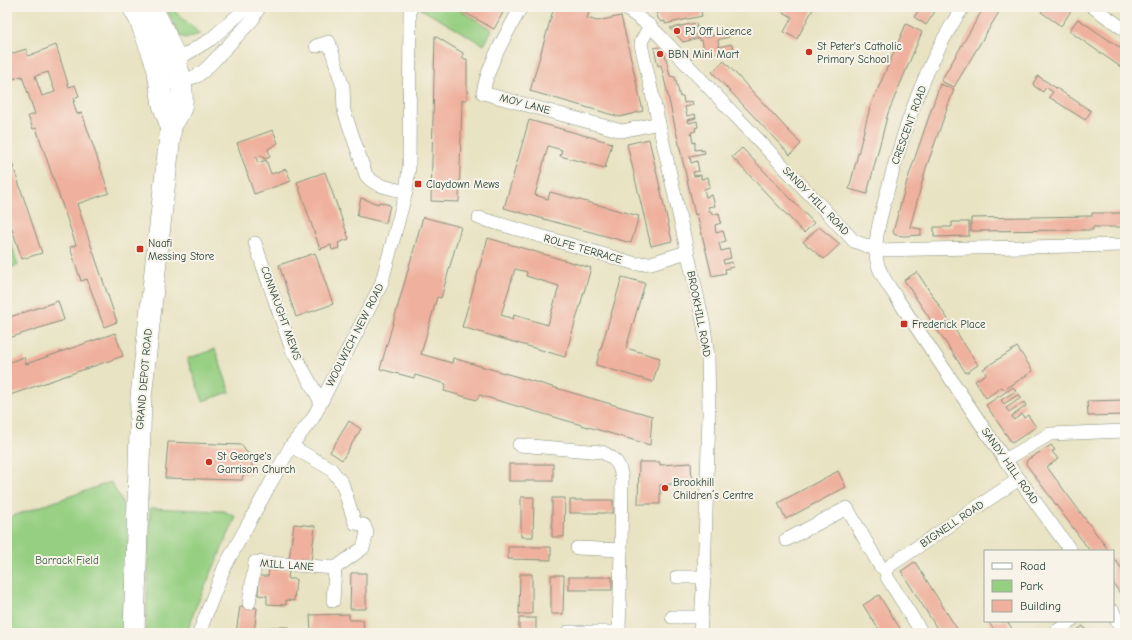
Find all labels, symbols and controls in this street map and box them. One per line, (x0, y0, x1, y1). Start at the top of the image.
place label: PJ Off Licence (685, 25, 752, 38)
marker: PJ Off Licence (672, 26, 682, 36)
place label: St Peter's Catholic Primary School (817, 40, 902, 66)
marker: St Peter's Catholic Primary School (804, 47, 814, 57)
place label: BBN Mini Mart (668, 48, 740, 61)
marker: BBN Mini Mart (655, 49, 665, 59)
street label: CRESCENT ROAD (889, 84, 929, 166)
street label: MOY LANE (498, 91, 552, 117)
street label: SANDY HILL ROAD (780, 164, 852, 238)
place label: Claydown Mews (426, 178, 500, 191)
marker: Claydown Mews (413, 179, 423, 189)
street label: ROLFE TERRACE (542, 232, 624, 267)
place label: Naafi Messing Store (148, 237, 215, 263)
marker: Naafi Messing Store (135, 244, 145, 254)
street label: CONNAUGHT MEWS (258, 264, 304, 362)
street label: BROOKHILL ROAD (684, 270, 714, 358)
street label: WOOLWICH NEW ROAD (323, 281, 387, 389)
place label: Frederick Place (912, 318, 986, 331)
marker: Frederick Place (899, 319, 909, 329)
street label: GRAND DEPOT ROAD (133, 328, 155, 430)
street label: SANDY HILL ROAD (979, 425, 1041, 507)
place label: St George's Garrison Church (217, 450, 296, 476)
marker: St George's Garrison Church (204, 457, 214, 467)
place label: Brookhill Children’s Centre (673, 476, 754, 502)
marker: Brookhill Children’s Centre (660, 483, 670, 493)
street label: BIGNELL ROAD (918, 498, 986, 550)
legend (984, 550, 1114, 622)
park label: Barrack Field (35, 554, 99, 567)
street label: MILL LANE (260, 557, 315, 573)
text: Road (1020, 559, 1046, 573)
text: Park (1020, 579, 1043, 593)
text: Building (1020, 599, 1061, 613)

